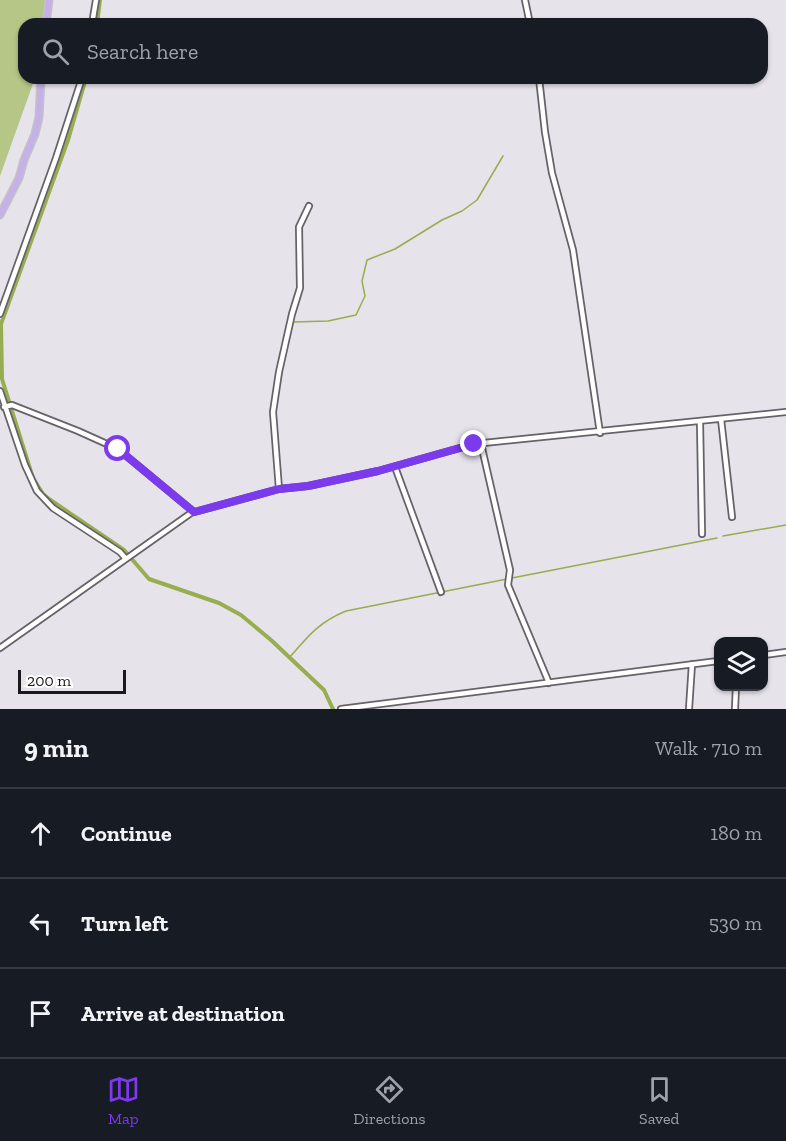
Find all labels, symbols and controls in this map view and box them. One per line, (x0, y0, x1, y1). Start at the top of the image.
search box (18, 18, 768, 84)
icon: search (39, 35, 72, 68)
text: Search here (87, 38, 198, 65)
route end (460, 430, 486, 456)
route start (104, 435, 130, 461)
map controls (714, 637, 768, 691)
button: layers (714, 637, 768, 691)
scale bar (18, 667, 126, 694)
text: 200 m (27, 671, 71, 690)
text: 9 min (24, 732, 89, 764)
text: Walk · 710 m (655, 736, 762, 760)
icon: ahead (24, 817, 57, 850)
text: Continue (81, 820, 172, 847)
text: 180 m (710, 821, 762, 845)
icon: left (24, 907, 57, 940)
text: Turn left (81, 910, 168, 937)
text: 530 m (709, 911, 762, 935)
icon: arrive (24, 997, 57, 1030)
text: Arrive at destination (81, 1000, 284, 1027)
tab: Map (107, 1073, 140, 1128)
tab: Directions (353, 1073, 426, 1128)
tab: Saved (639, 1073, 679, 1128)

